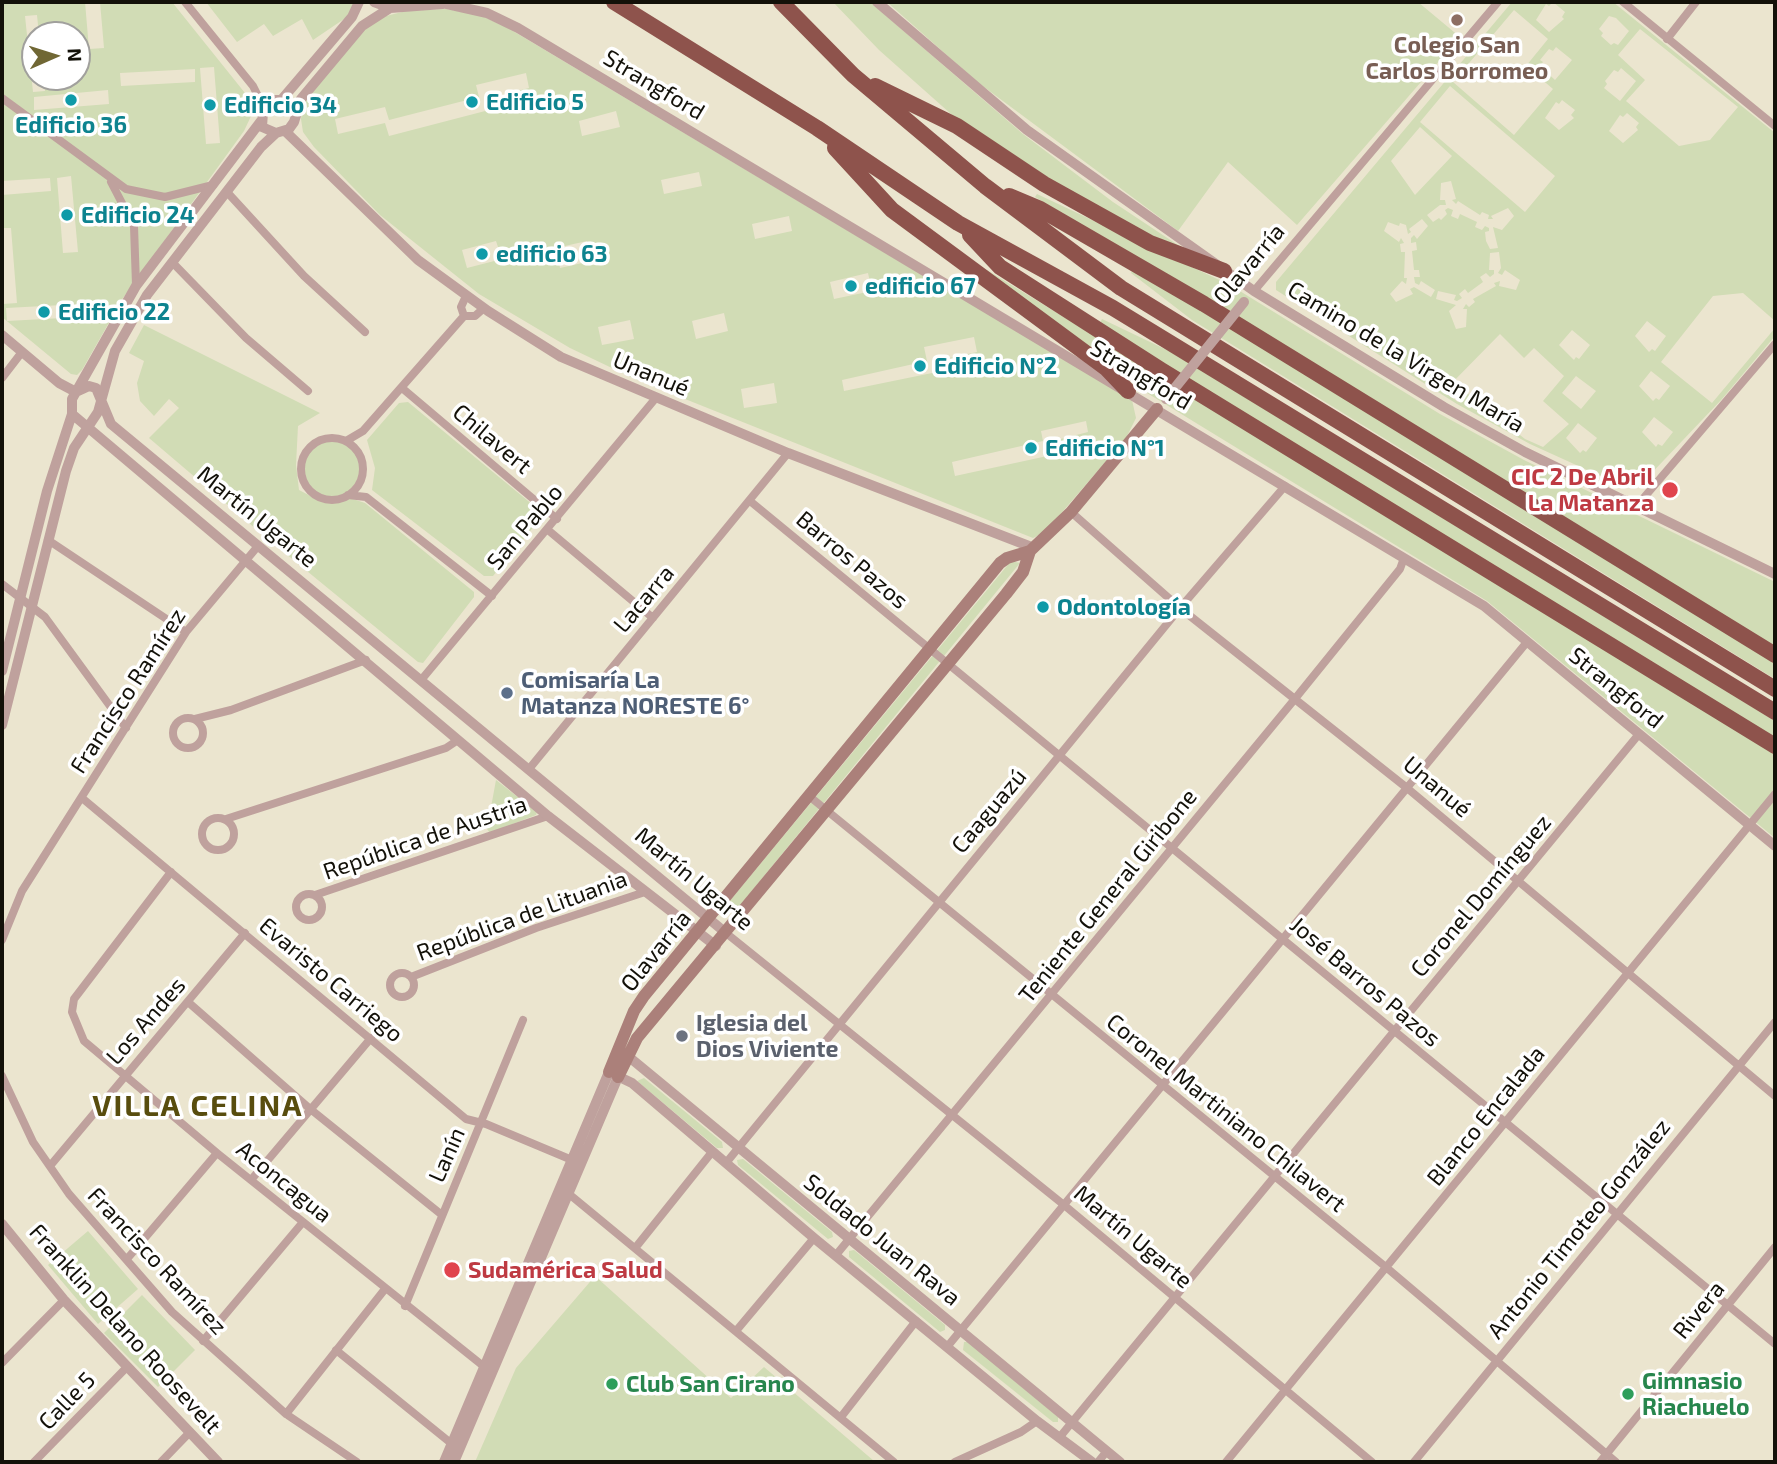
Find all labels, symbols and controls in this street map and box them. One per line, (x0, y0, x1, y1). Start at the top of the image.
marker: Colegio San Carlos Borromeo (1449, 12, 1465, 28)
north arrow (21, 21, 91, 91)
place label: Colegio San Carlos Borromeo (1366, 31, 1548, 85)
street label: Strangford (598, 44, 710, 126)
text: N (64, 48, 87, 62)
place label: Edificio 5 (486, 88, 584, 116)
place label: Edificio 34 (224, 91, 337, 119)
marker: Edificio 36 (63, 92, 79, 108)
marker: Edificio 5 (464, 94, 480, 110)
marker: Edificio 34 (202, 97, 218, 113)
place label: Edificio 36 (15, 111, 127, 139)
place label: Edificio 24 (81, 201, 194, 229)
marker: Edificio 24 (59, 207, 75, 223)
street label: Olavarría (1207, 218, 1291, 310)
place label: edificio 63 (496, 240, 608, 268)
marker: edificio 63 (474, 246, 490, 262)
place label: edificio 67 (865, 272, 976, 300)
street label: Camino de la Virgen María (1283, 275, 1529, 439)
marker: edificio 67 (843, 278, 859, 294)
place label: Edificio 22 (58, 298, 170, 326)
marker: Edificio 22 (36, 304, 52, 320)
street label: Strangford (1085, 334, 1197, 416)
street label: Unanué (609, 346, 693, 402)
place label: Edificio N°2 (934, 352, 1057, 380)
marker: Edificio N°2 (912, 358, 928, 374)
street label: Chilavert (447, 398, 537, 480)
place label: Edificio N°1 (1045, 434, 1165, 462)
marker: Edificio N°1 (1023, 440, 1039, 456)
street label: Martín Ugarte (192, 460, 322, 574)
place label: CIC 2 De Abril La Matanza (1511, 463, 1654, 517)
street label: San Pablo (481, 479, 569, 575)
marker: CIC 2 De Abril La Matanza (1660, 480, 1680, 500)
street label: Barros Pazos (790, 505, 914, 615)
street label: Lacarra (608, 560, 680, 638)
place label: Odontología (1057, 593, 1191, 621)
marker: Odontología (1035, 599, 1051, 615)
street label: Francisco Ramírez (64, 603, 192, 779)
street label: Strangford (1563, 642, 1669, 734)
place label: Comisaría La Matanza NORESTE 6° (521, 666, 749, 720)
marker: Comisaría La Matanza NORESTE 6° (499, 685, 515, 701)
street label: Unanué (1397, 751, 1477, 823)
street label: Caaguazú (946, 763, 1032, 859)
street label: Teniente General Giribone (1013, 783, 1203, 1009)
street label: República de Austria (320, 790, 530, 886)
street label: Coronel Domínguez (1405, 809, 1557, 983)
street label: Martín Ugarte (629, 822, 759, 936)
street label: República de Lituania (413, 865, 631, 967)
street label: Olavarría (615, 905, 697, 997)
street label: José Barros Pazos (1284, 911, 1446, 1053)
street label: Evaristo Carriego (253, 912, 409, 1048)
street label: Los Andes (101, 972, 191, 1070)
street label: Coronel Martiniano Chilavert (1101, 1008, 1351, 1218)
place label: Iglesia del Dios Viviente (696, 1009, 838, 1063)
marker: Iglesia del Dios Viviente (674, 1028, 690, 1044)
street label: Blanco Encalada (1421, 1041, 1551, 1191)
district label: VILLA CELINA (94, 1088, 302, 1124)
street label: Antonio Timoteo González (1482, 1114, 1676, 1344)
street label: Lanín (423, 1123, 471, 1187)
street label: Aconcagua (231, 1135, 337, 1229)
street label: Soldado Juan Rava (798, 1168, 966, 1312)
street label: Martín Ugarte (1068, 1180, 1198, 1294)
street label: Francisco Ramírez (82, 1182, 232, 1340)
street label: Franklin Delano Roosevelt (24, 1218, 226, 1440)
place label: Sudamérica Salud (468, 1256, 663, 1284)
marker: Sudamérica Salud (442, 1260, 462, 1280)
street label: Rivera (1667, 1276, 1731, 1344)
street label: Calle 5 (33, 1367, 101, 1435)
place label: Gimnasio Riachuelo (1642, 1367, 1750, 1421)
place label: Club San Cirano (626, 1370, 795, 1398)
marker: Club San Cirano (604, 1376, 620, 1392)
marker: Gimnasio Riachuelo (1620, 1386, 1636, 1402)

